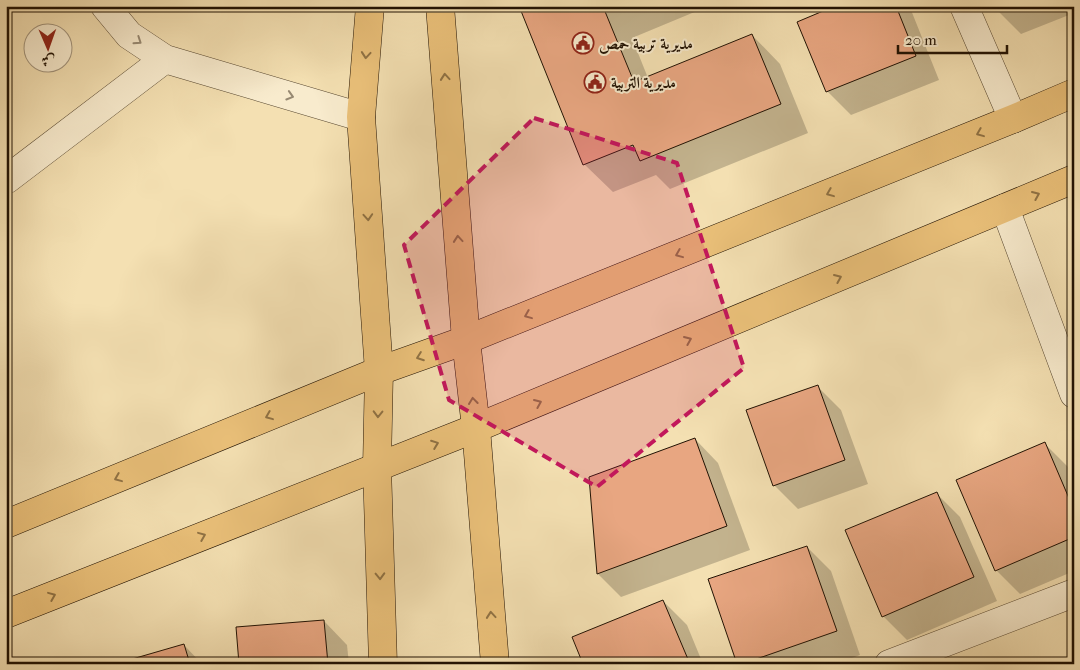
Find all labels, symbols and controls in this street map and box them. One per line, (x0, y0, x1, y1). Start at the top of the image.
north arrow (22, 22, 72, 72)
scale bar (898, 22, 1006, 54)
public building icon: مديرية تربية حمص (571, 31, 595, 55)
text: 20 m (905, 31, 937, 49)
place label: مديرية تربية حمص (599, 34, 693, 54)
one-way arrow (132, 35, 142, 44)
one-way arrow (361, 51, 372, 59)
text: ش (41, 52, 56, 69)
public building icon: مديرية التربية (583, 70, 607, 94)
one-way arrow (440, 73, 451, 81)
place label: مديرية التربية (611, 73, 676, 93)
one-way arrow (285, 91, 293, 101)
one-way arrow (977, 127, 985, 137)
one-way arrow (826, 187, 835, 198)
one-way arrow (1031, 191, 1040, 201)
one-way arrow (363, 213, 374, 221)
one-way arrow (452, 235, 463, 243)
one-way arrow (675, 248, 684, 258)
one-way arrow (833, 273, 841, 283)
one-way arrow (524, 309, 533, 319)
one-way arrow (683, 336, 691, 346)
one-way arrow (416, 351, 425, 361)
one-way arrow (468, 397, 479, 405)
one-way arrow (533, 398, 541, 408)
one-way arrow (265, 410, 274, 421)
one-way arrow (373, 410, 383, 418)
one-way arrow (430, 440, 439, 450)
one-way arrow (115, 472, 123, 482)
one-way arrow (198, 532, 206, 542)
one-way arrow (375, 573, 386, 581)
one-way arrow (47, 592, 55, 602)
one-way arrow (486, 611, 497, 619)

